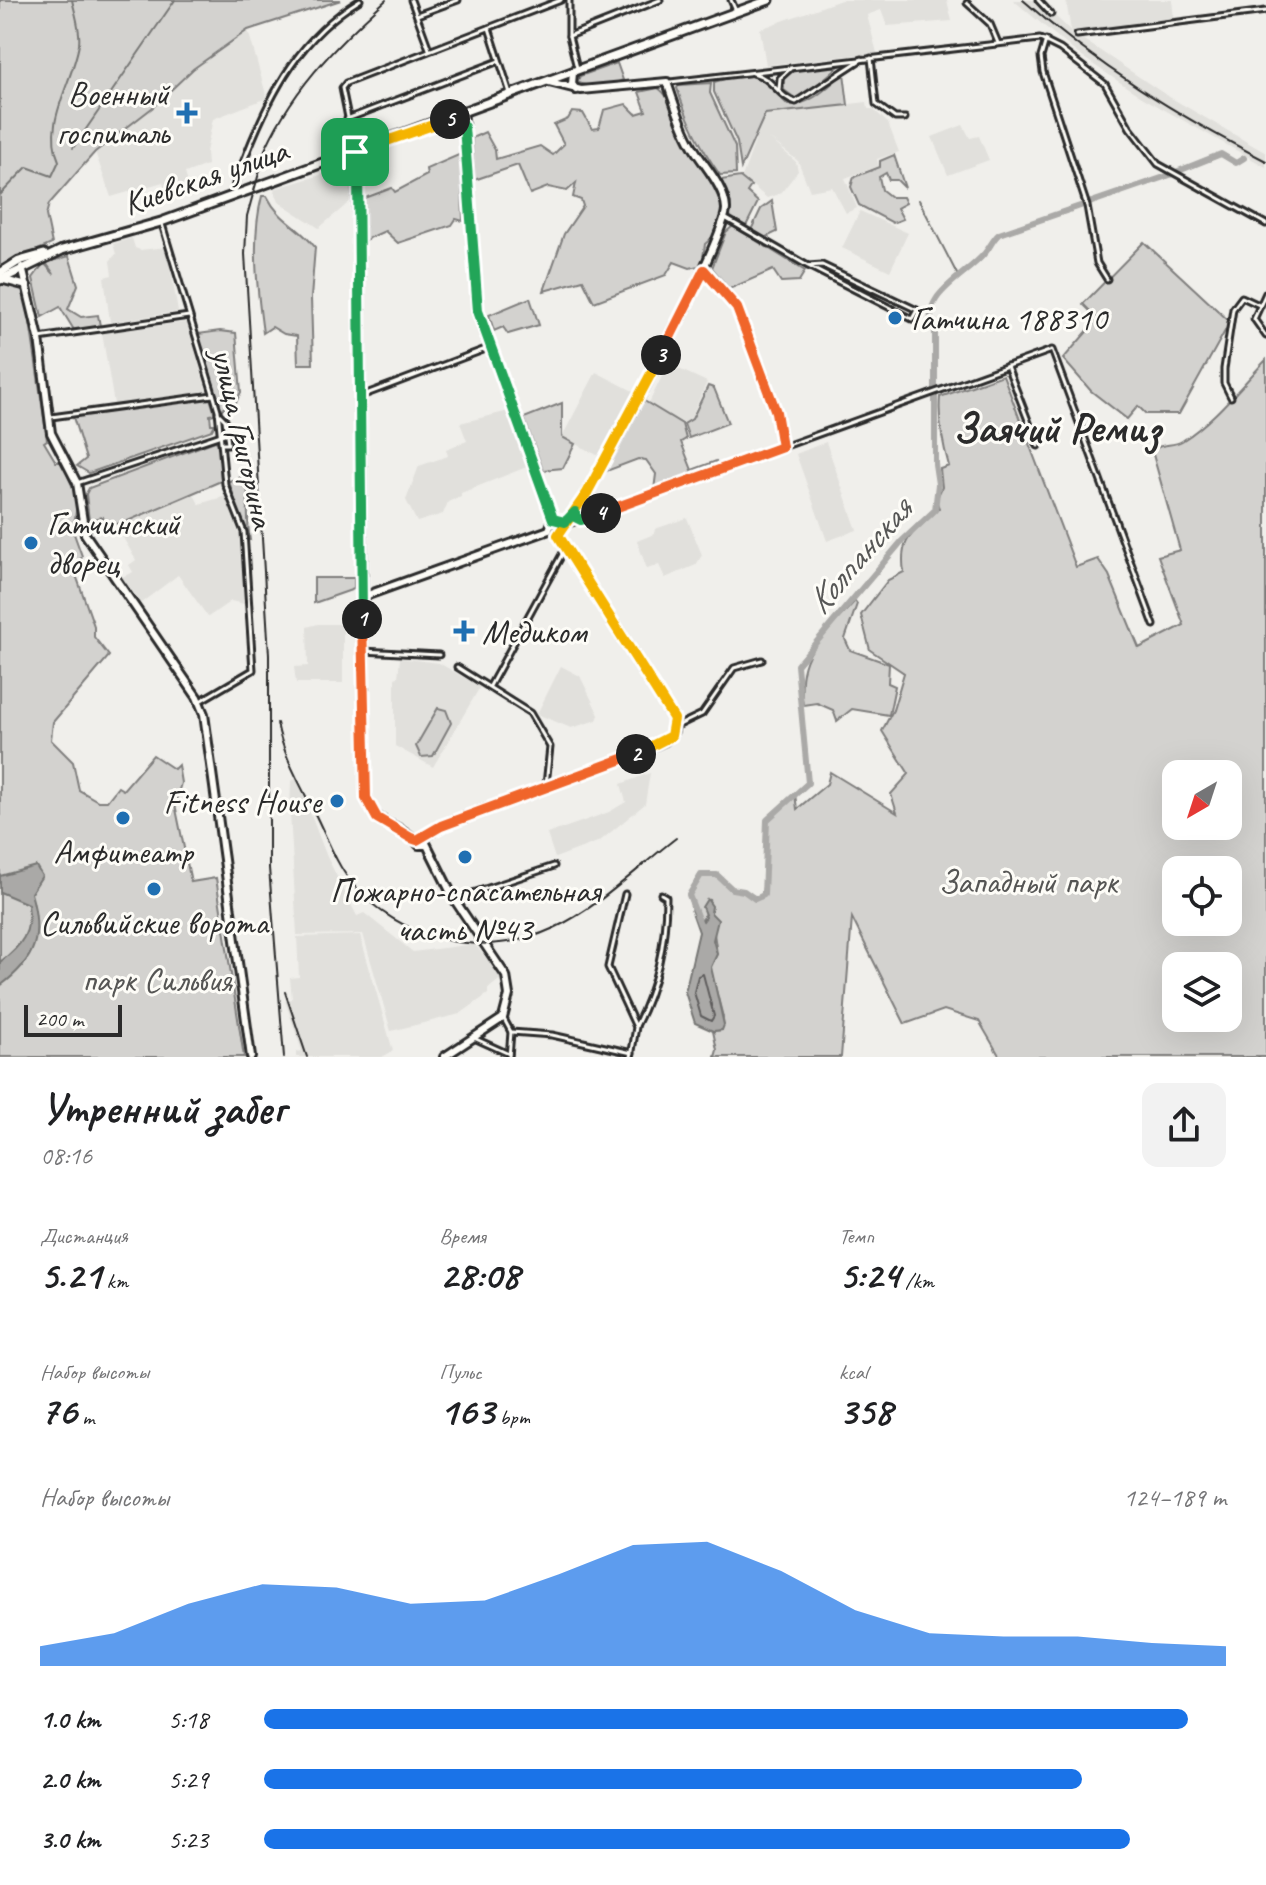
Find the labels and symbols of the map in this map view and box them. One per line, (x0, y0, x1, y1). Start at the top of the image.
place label: Военный госпиталь (57, 72, 172, 154)
pin: 5 (430, 99, 470, 139)
marker: Военный госпиталь (176, 102, 198, 124)
pin (321, 118, 389, 186)
street label: Киевская улица (117, 128, 295, 225)
place label: Гатчина 188310 (911, 297, 1110, 340)
marker: Гатчина 188310 (886, 309, 904, 327)
pin: 3 (641, 335, 681, 375)
street label: улица Григорина (202, 342, 286, 534)
district label: Заячий Ремиз (953, 402, 1164, 455)
water label: Колпанская (796, 485, 924, 623)
pin: 4 (581, 493, 621, 533)
place label: Гатчинский дворец (47, 502, 181, 584)
marker: Гатчинский дворец (22, 534, 40, 552)
pin: 1 (342, 599, 382, 639)
place label: Медиком (482, 610, 588, 653)
marker: Медиком (453, 620, 475, 642)
pin: 2 (616, 734, 656, 774)
north arrow (1162, 760, 1242, 840)
place label: Fitness House (163, 780, 323, 823)
marker: Fitness House (328, 792, 346, 810)
marker: Амфитеатр (114, 809, 132, 827)
place label: Амфитеатр (53, 830, 195, 873)
marker: Пожарно-спасательная часть №43 (456, 848, 474, 866)
park label: Западный парк (939, 860, 1120, 903)
place label: Пожарно-спасательная часть №43 (330, 869, 602, 951)
marker: Сильвийские ворота (145, 880, 163, 898)
place label: Сильвийские ворота (40, 901, 270, 944)
park label: парк Сильвия (82, 958, 234, 1001)
scale bar (24, 1001, 122, 1037)

